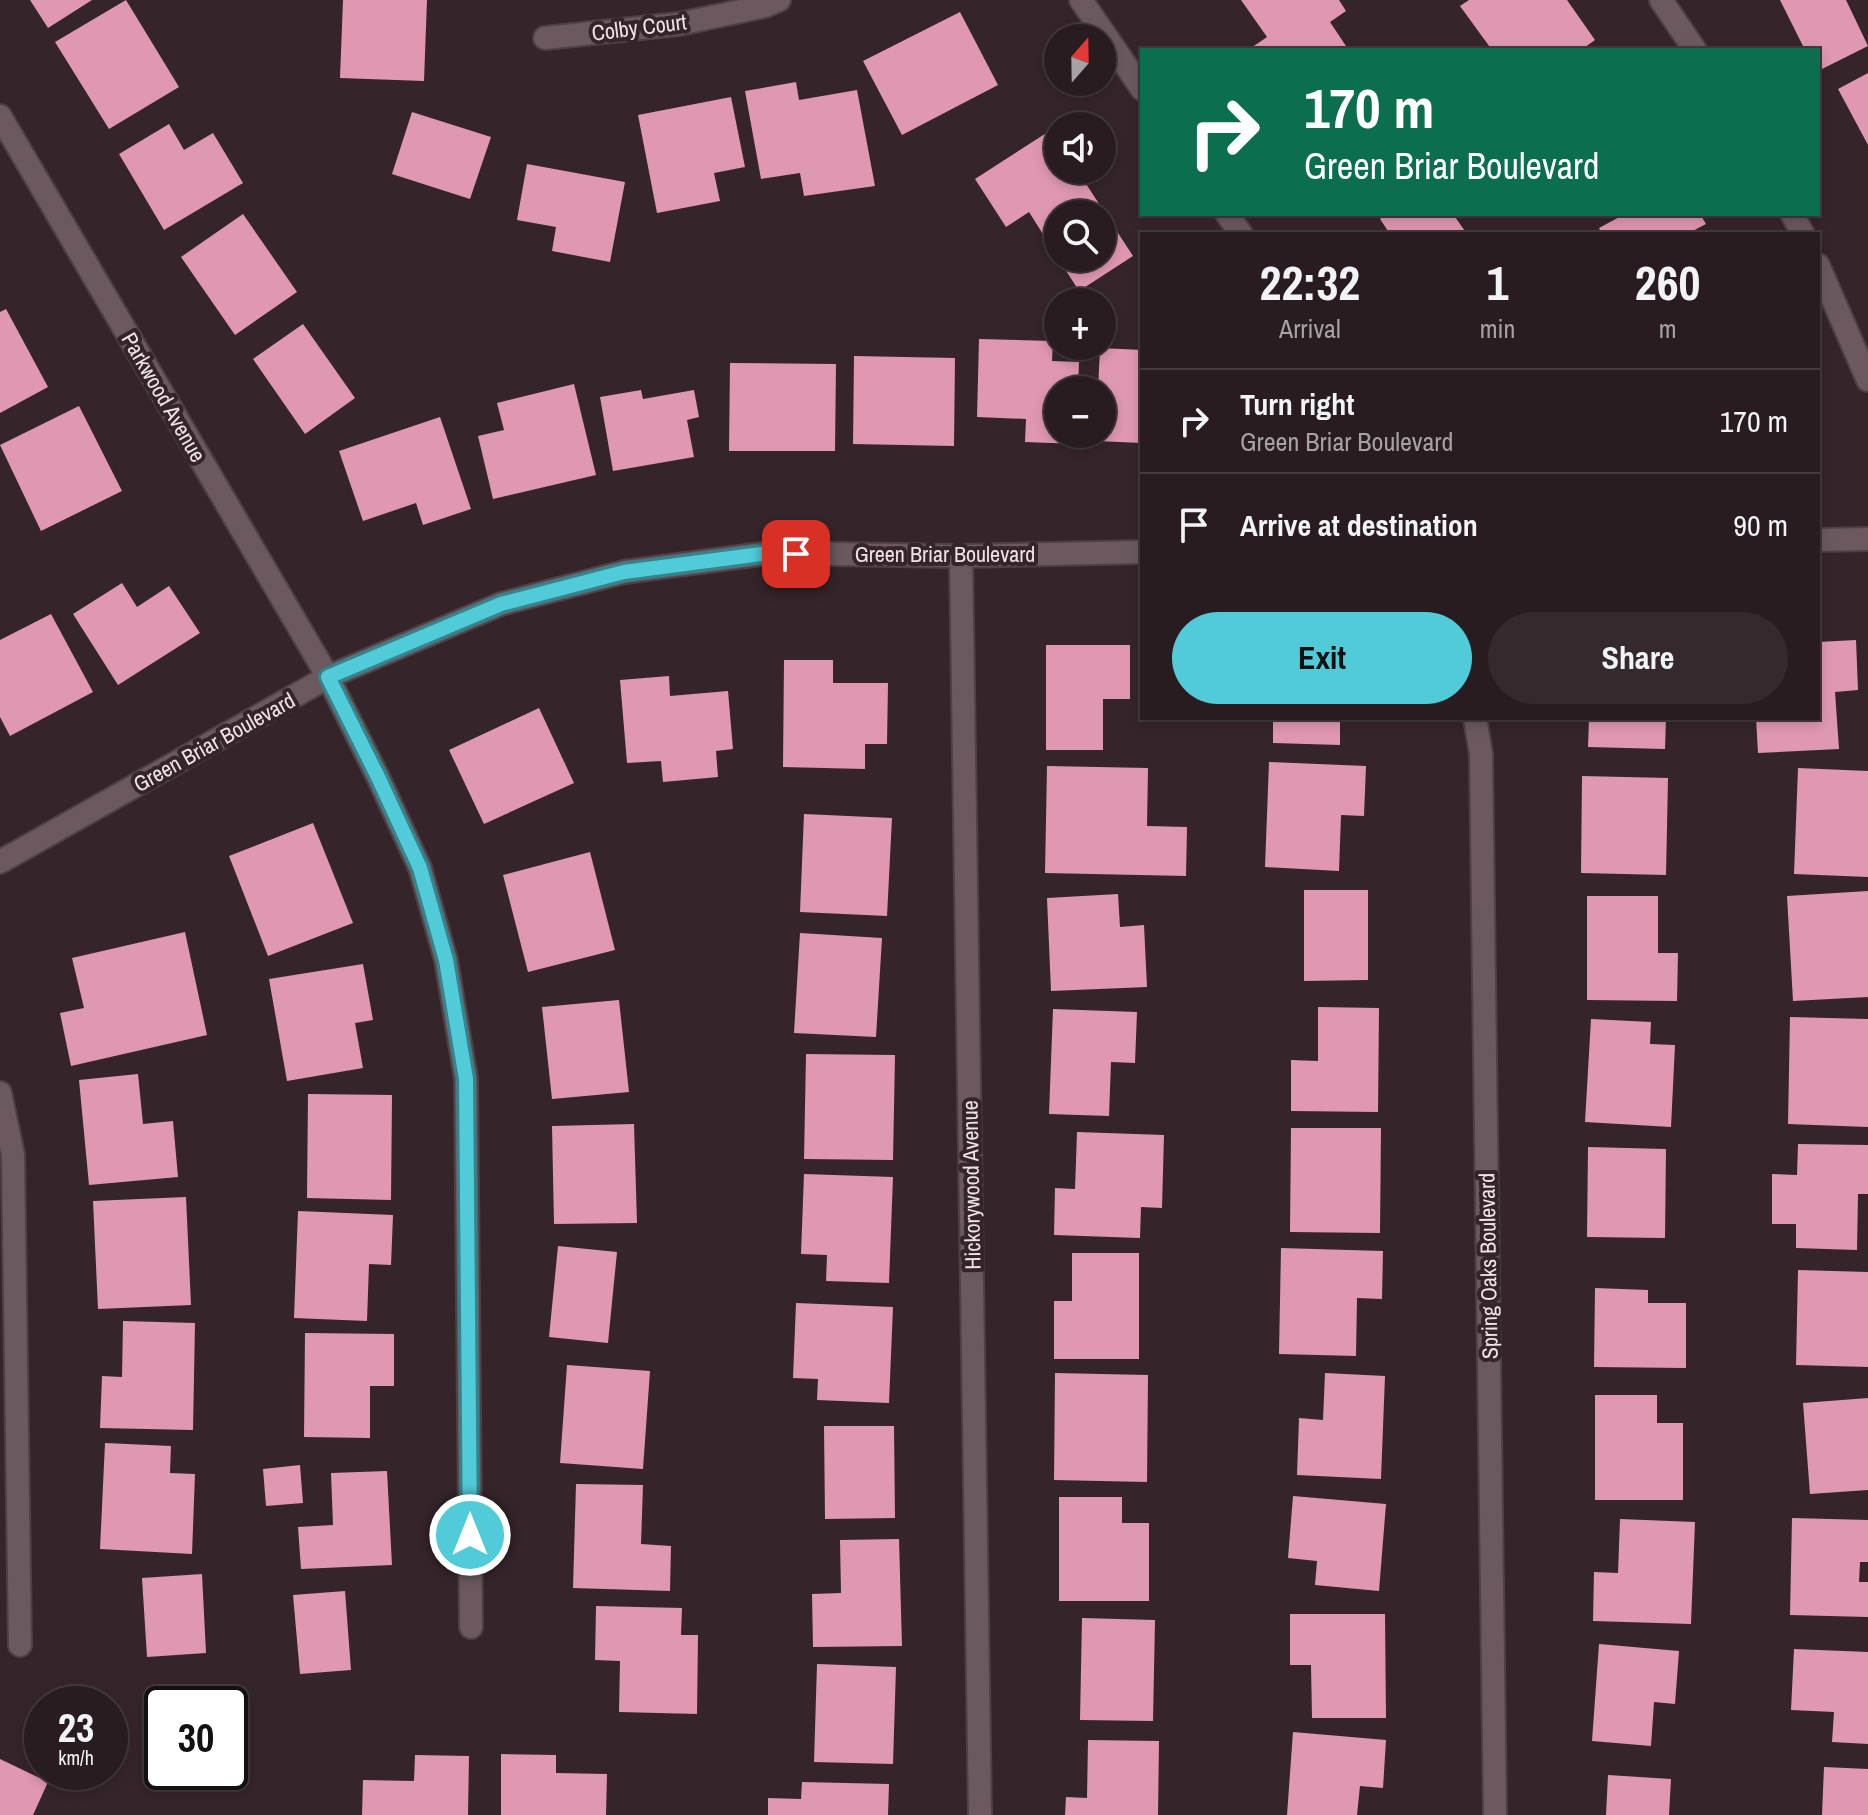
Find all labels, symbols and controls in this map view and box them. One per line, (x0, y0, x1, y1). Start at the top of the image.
street label: Colby Court (590, 6, 688, 48)
north arrow (1044, 24, 1116, 96)
map controls (1044, 24, 1116, 448)
text: 170 m (1304, 70, 1434, 145)
icon: right (1172, 80, 1276, 184)
button: sound (1044, 112, 1116, 184)
text: Green Briar Boulevard (1304, 142, 1599, 190)
button: search (1044, 200, 1116, 272)
text: 22:32 (1260, 250, 1360, 315)
text: 1 (1487, 250, 1508, 315)
text: 260 (1635, 250, 1700, 315)
button: + (1044, 288, 1116, 360)
text: Arrival (1279, 311, 1341, 346)
text: min (1480, 311, 1515, 346)
text: m (1659, 311, 1677, 346)
street label: Parkwood Avenue (115, 327, 213, 467)
button: − (1044, 376, 1116, 448)
text: Turn right (1240, 384, 1354, 424)
icon: right (1172, 399, 1216, 443)
text: 170 m (1720, 401, 1788, 441)
text: Green Briar Boulevard (1240, 424, 1453, 459)
icon: arrive (1172, 503, 1216, 547)
text: Arrive at destination (1240, 505, 1478, 545)
text: 90 m (1733, 505, 1788, 545)
pin (762, 520, 830, 588)
icon: arrive (774, 532, 818, 576)
street label: Green Briar Boulevard (855, 539, 1035, 569)
button: Exit (1172, 612, 1472, 704)
button: Share (1488, 612, 1788, 704)
street label: Green Briar Boulevard (128, 685, 300, 799)
street label: Hickorywood Avenue (955, 1100, 987, 1270)
street label: Spring Oaks Boulevard (1471, 1172, 1505, 1360)
position arrow (428, 1493, 512, 1577)
speed limit sign: 30 (144, 1686, 248, 1790)
text: 23 (58, 1701, 94, 1754)
text: km/h (58, 1744, 94, 1771)

